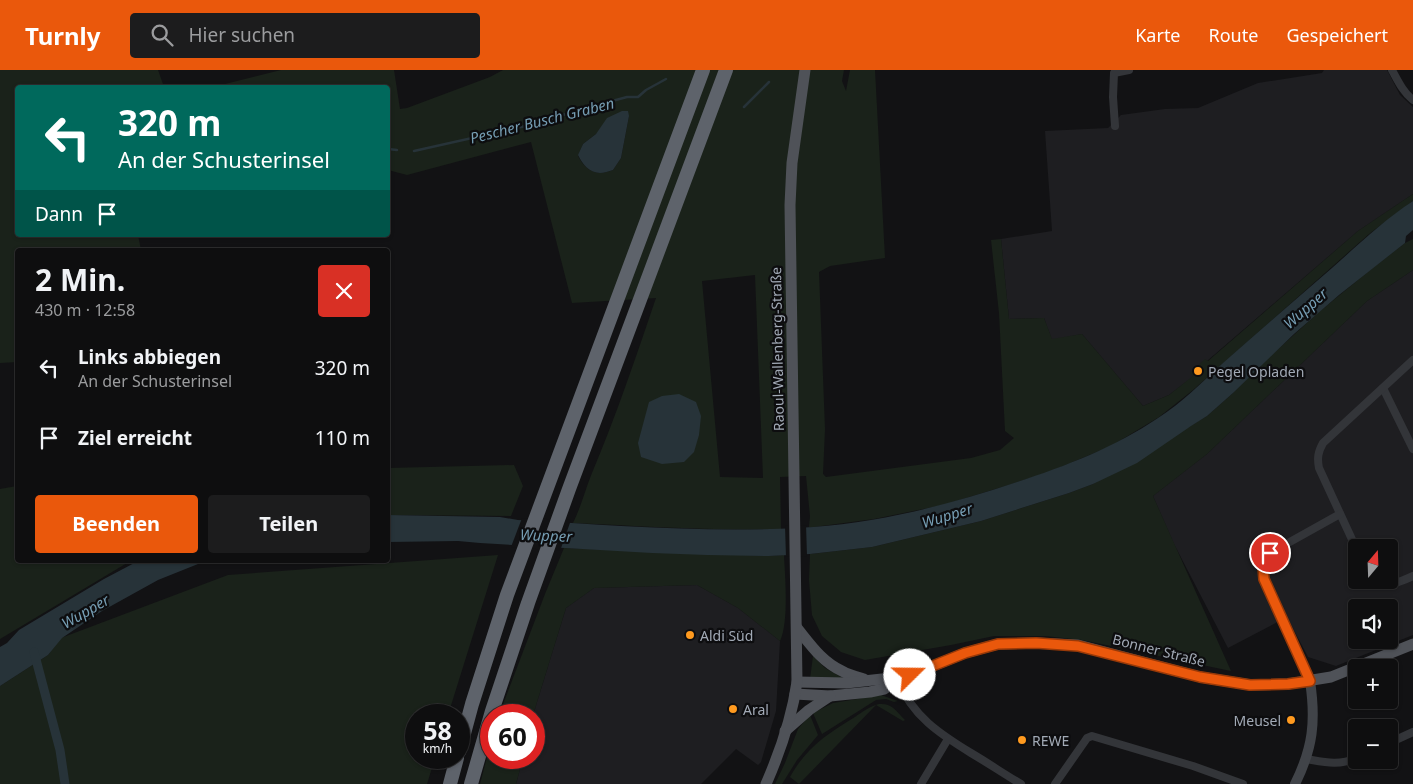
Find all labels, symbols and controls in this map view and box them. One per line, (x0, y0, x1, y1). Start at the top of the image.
search box (130, 13, 480, 58)
text: Turnly (25, 19, 100, 52)
icon: search (148, 21, 176, 49)
text: Hier suchen (188, 22, 295, 48)
text: Karte (1135, 23, 1181, 47)
text: Route (1209, 23, 1258, 47)
text: Gespeichert (1286, 23, 1388, 47)
water label: Pescher Busch Graben (468, 92, 616, 148)
text: 320 m (118, 99, 221, 146)
icon: left (35, 105, 100, 170)
text: An der Schusterinsel (118, 144, 330, 174)
icon: arrive (93, 200, 121, 228)
text: Dann (35, 201, 83, 227)
text: 2 Min. (35, 259, 125, 300)
button: close (318, 265, 370, 317)
street label: Raoul-Wallenberg-Straße (766, 267, 788, 431)
water label: Wupper (1279, 283, 1332, 333)
text: 430 m · 12:58 (35, 299, 135, 321)
text: Links abbiegen (78, 344, 221, 370)
icon: left (35, 354, 63, 382)
text: 320 m (315, 355, 370, 381)
place label: Pegel Opladen (1208, 362, 1304, 381)
marker: Pegel Opladen (1192, 365, 1204, 377)
text: An der Schusterinsel (78, 370, 232, 392)
icon: arrive (35, 424, 63, 452)
text: Ziel erreicht (78, 425, 192, 451)
text: 110 m (315, 425, 370, 451)
button: Beenden (35, 495, 198, 553)
button: Teilen (208, 495, 370, 553)
water label: Wupper (919, 498, 976, 532)
water label: Wupper (520, 524, 573, 546)
pin (1249, 532, 1291, 574)
icon: arrive (1256, 539, 1284, 567)
north arrow (1348, 539, 1398, 589)
map controls (1348, 539, 1398, 769)
water label: Wupper (57, 589, 113, 633)
button: sound (1348, 599, 1398, 649)
place label: Aldi Süd (700, 626, 753, 645)
marker: Aldi Süd (684, 629, 696, 641)
street label: Bonner Straße (1111, 629, 1207, 671)
position arrow (883, 648, 935, 700)
button: + (1348, 659, 1398, 709)
place label: Aral (743, 700, 769, 719)
marker: Aral (727, 703, 739, 715)
speed limit sign: 60 (480, 704, 545, 769)
place label: Meusel (1234, 711, 1281, 730)
text: 58 (423, 713, 452, 747)
marker: Meusel (1285, 714, 1297, 726)
button: − (1348, 719, 1398, 769)
place label: REWE (1032, 731, 1069, 750)
marker: REWE (1016, 734, 1028, 746)
text: km/h (423, 740, 452, 757)

